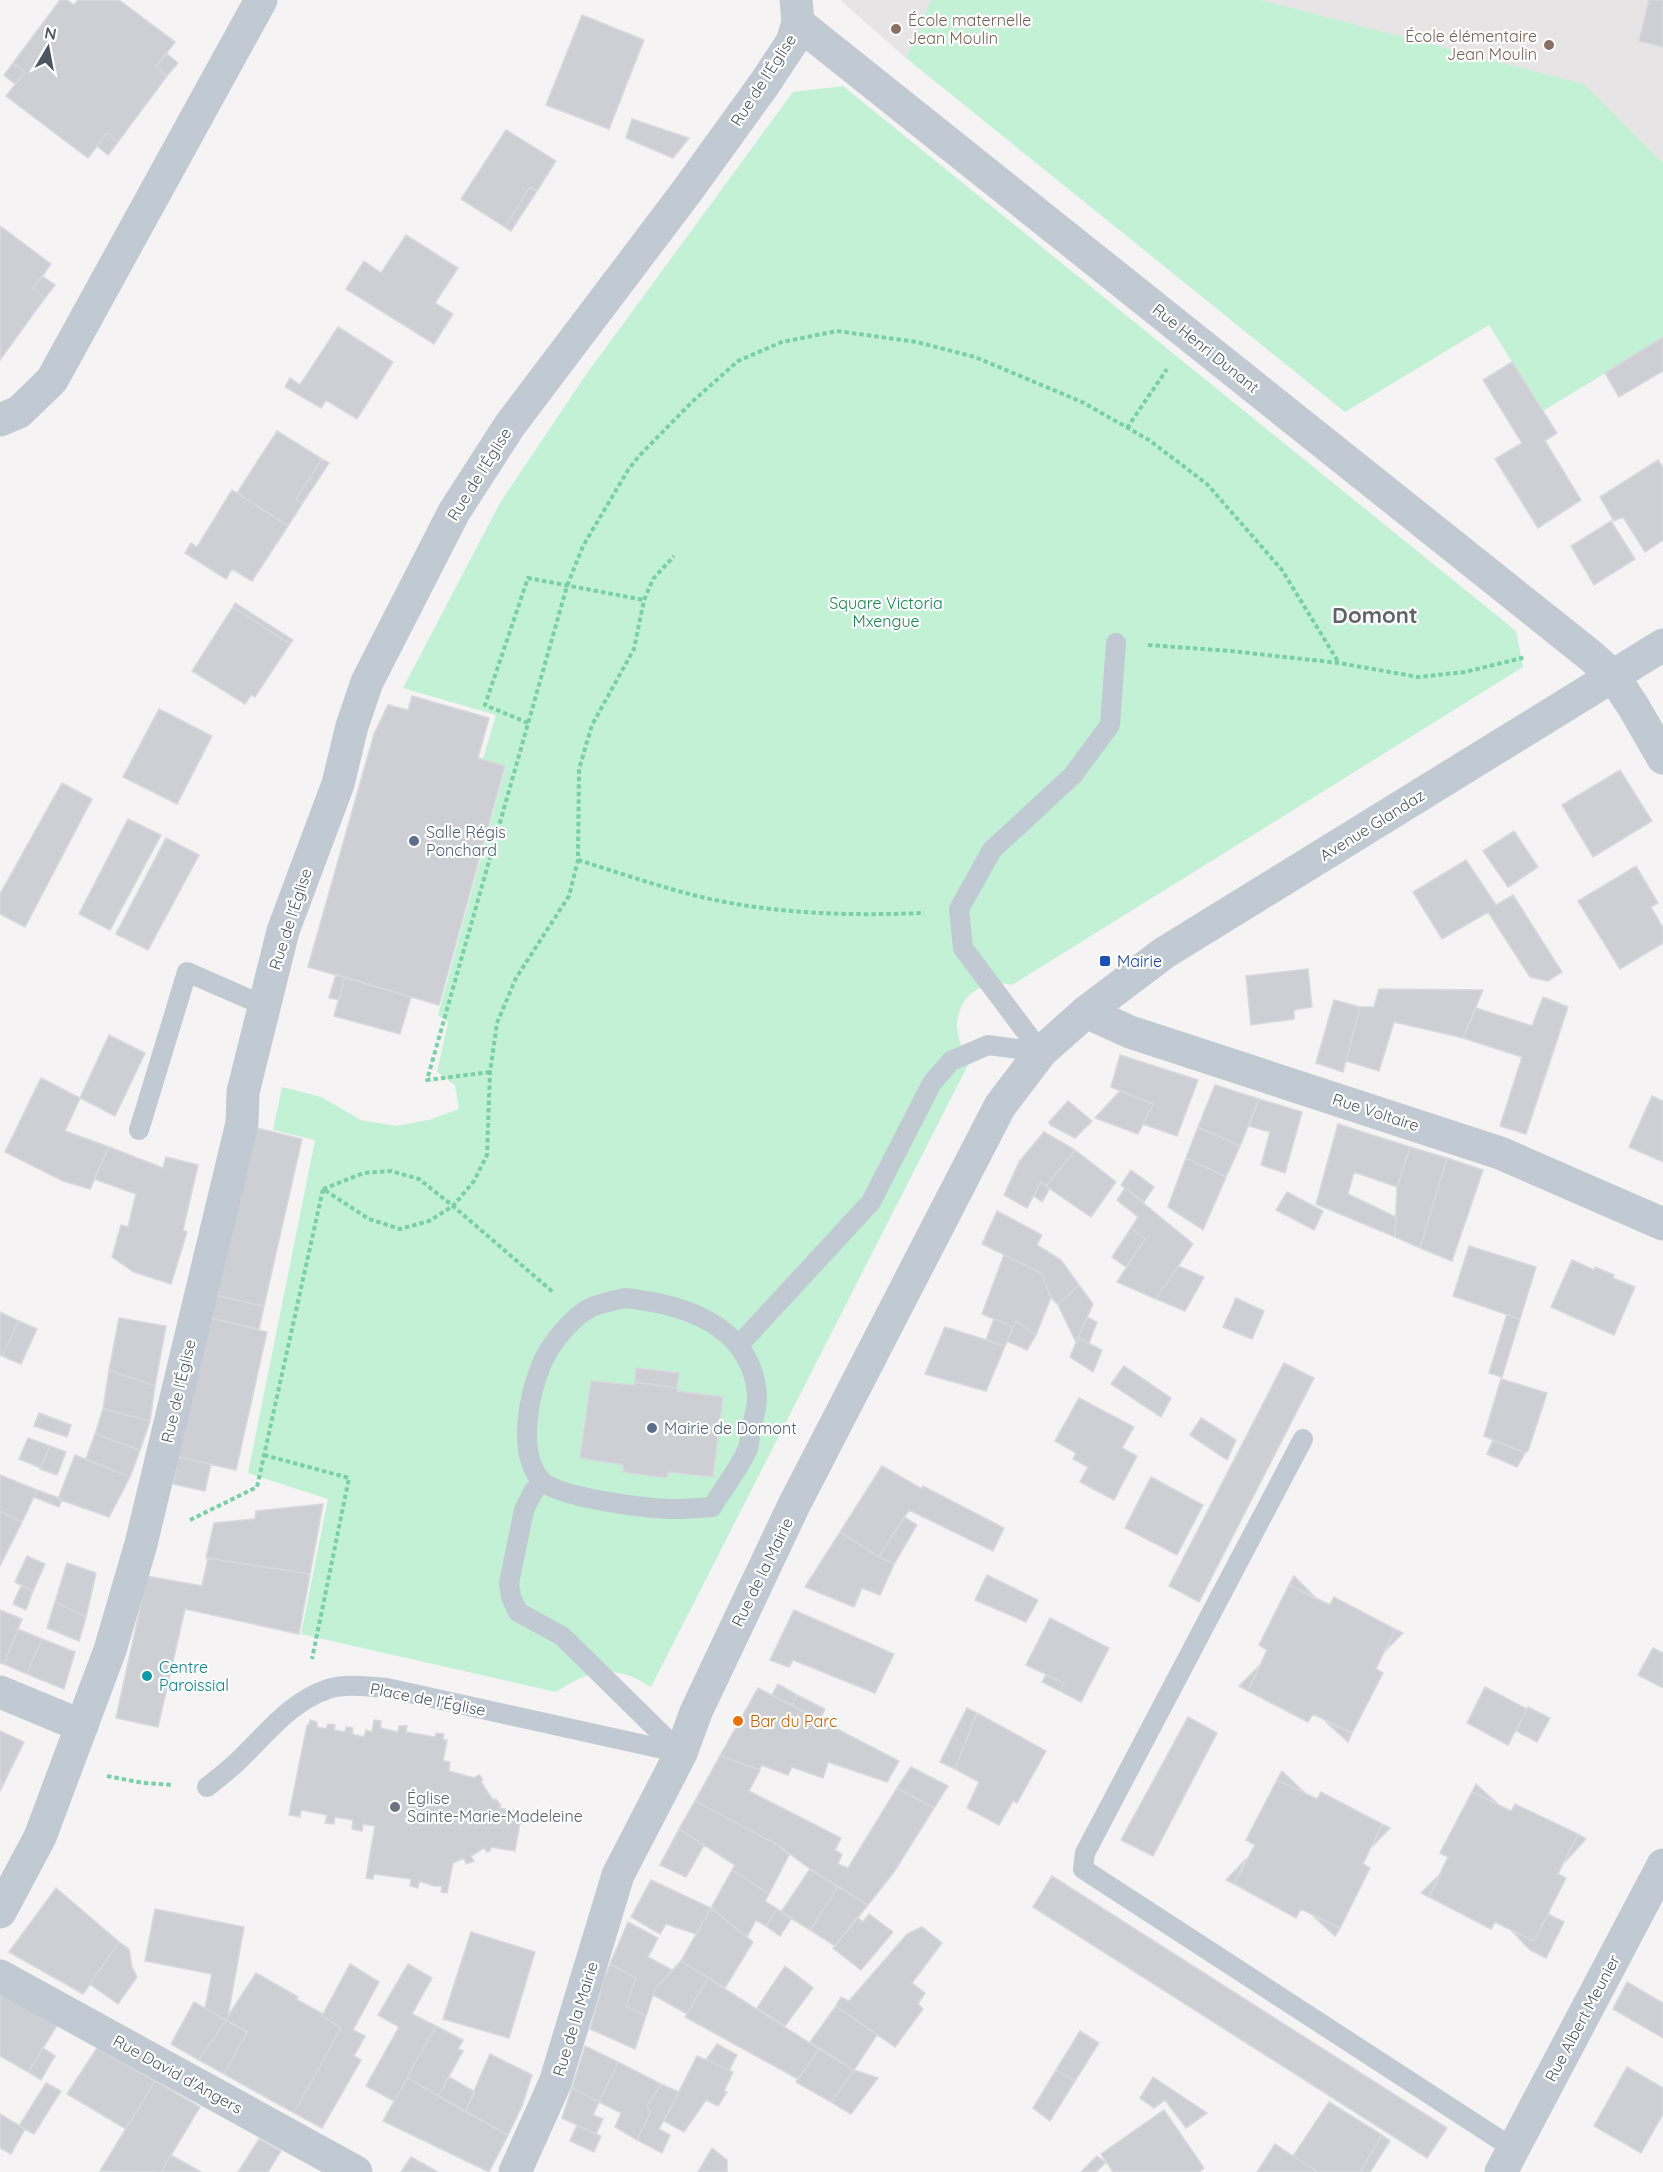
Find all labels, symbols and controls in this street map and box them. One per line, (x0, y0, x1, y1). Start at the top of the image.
place label: École maternelle Jean Moulin (908, 10, 1031, 48)
north arrow (18, 18, 78, 78)
text: N (43, 22, 58, 44)
marker: École maternelle Jean Moulin (889, 22, 903, 36)
place label: École élémentaire Jean Moulin (1405, 26, 1537, 64)
street label: Rue de l'Église (726, 30, 800, 130)
marker: École élémentaire Jean Moulin (1542, 38, 1556, 52)
street label: Rue Henri Dunant (1149, 299, 1263, 397)
street label: Rue de l'Église (443, 424, 515, 524)
park label: Square Victoria Mxengue (829, 593, 943, 631)
district label: Domont (1332, 601, 1418, 629)
street label: Avenue Glandaz (1316, 785, 1428, 865)
place label: Salle Régis Ponchard (426, 822, 506, 860)
marker: Salle Régis Ponchard (407, 834, 421, 848)
street label: Rue de l'Église (264, 866, 316, 972)
place label: Mairie (1117, 951, 1162, 971)
marker: Mairie (1098, 954, 1112, 968)
street label: Rue Voltaire (1330, 1089, 1422, 1135)
street label: Rue de l'Église (156, 1337, 200, 1445)
place label: Mairie de Domont (664, 1418, 797, 1438)
marker: Mairie de Domont (645, 1421, 659, 1435)
street label: Rue de la Mairie (727, 1514, 797, 1630)
place label: Centre Paroissial (159, 1657, 229, 1695)
marker: Centre Paroissial (140, 1669, 154, 1683)
street label: Place de l'Église (369, 1678, 487, 1720)
place label: Bar du Parc (750, 1711, 837, 1731)
marker: Bar du Parc (731, 1714, 745, 1728)
place label: Église Sainte-Marie-Madeleine (407, 1788, 583, 1826)
marker: Église Sainte-Marie-Madeleine (388, 1800, 402, 1814)
street label: Rue Albert Meunier (1540, 1951, 1624, 2085)
street label: Rue de la Mairie (548, 1959, 602, 2079)
street label: Rue David d'Angers (110, 2030, 246, 2118)

